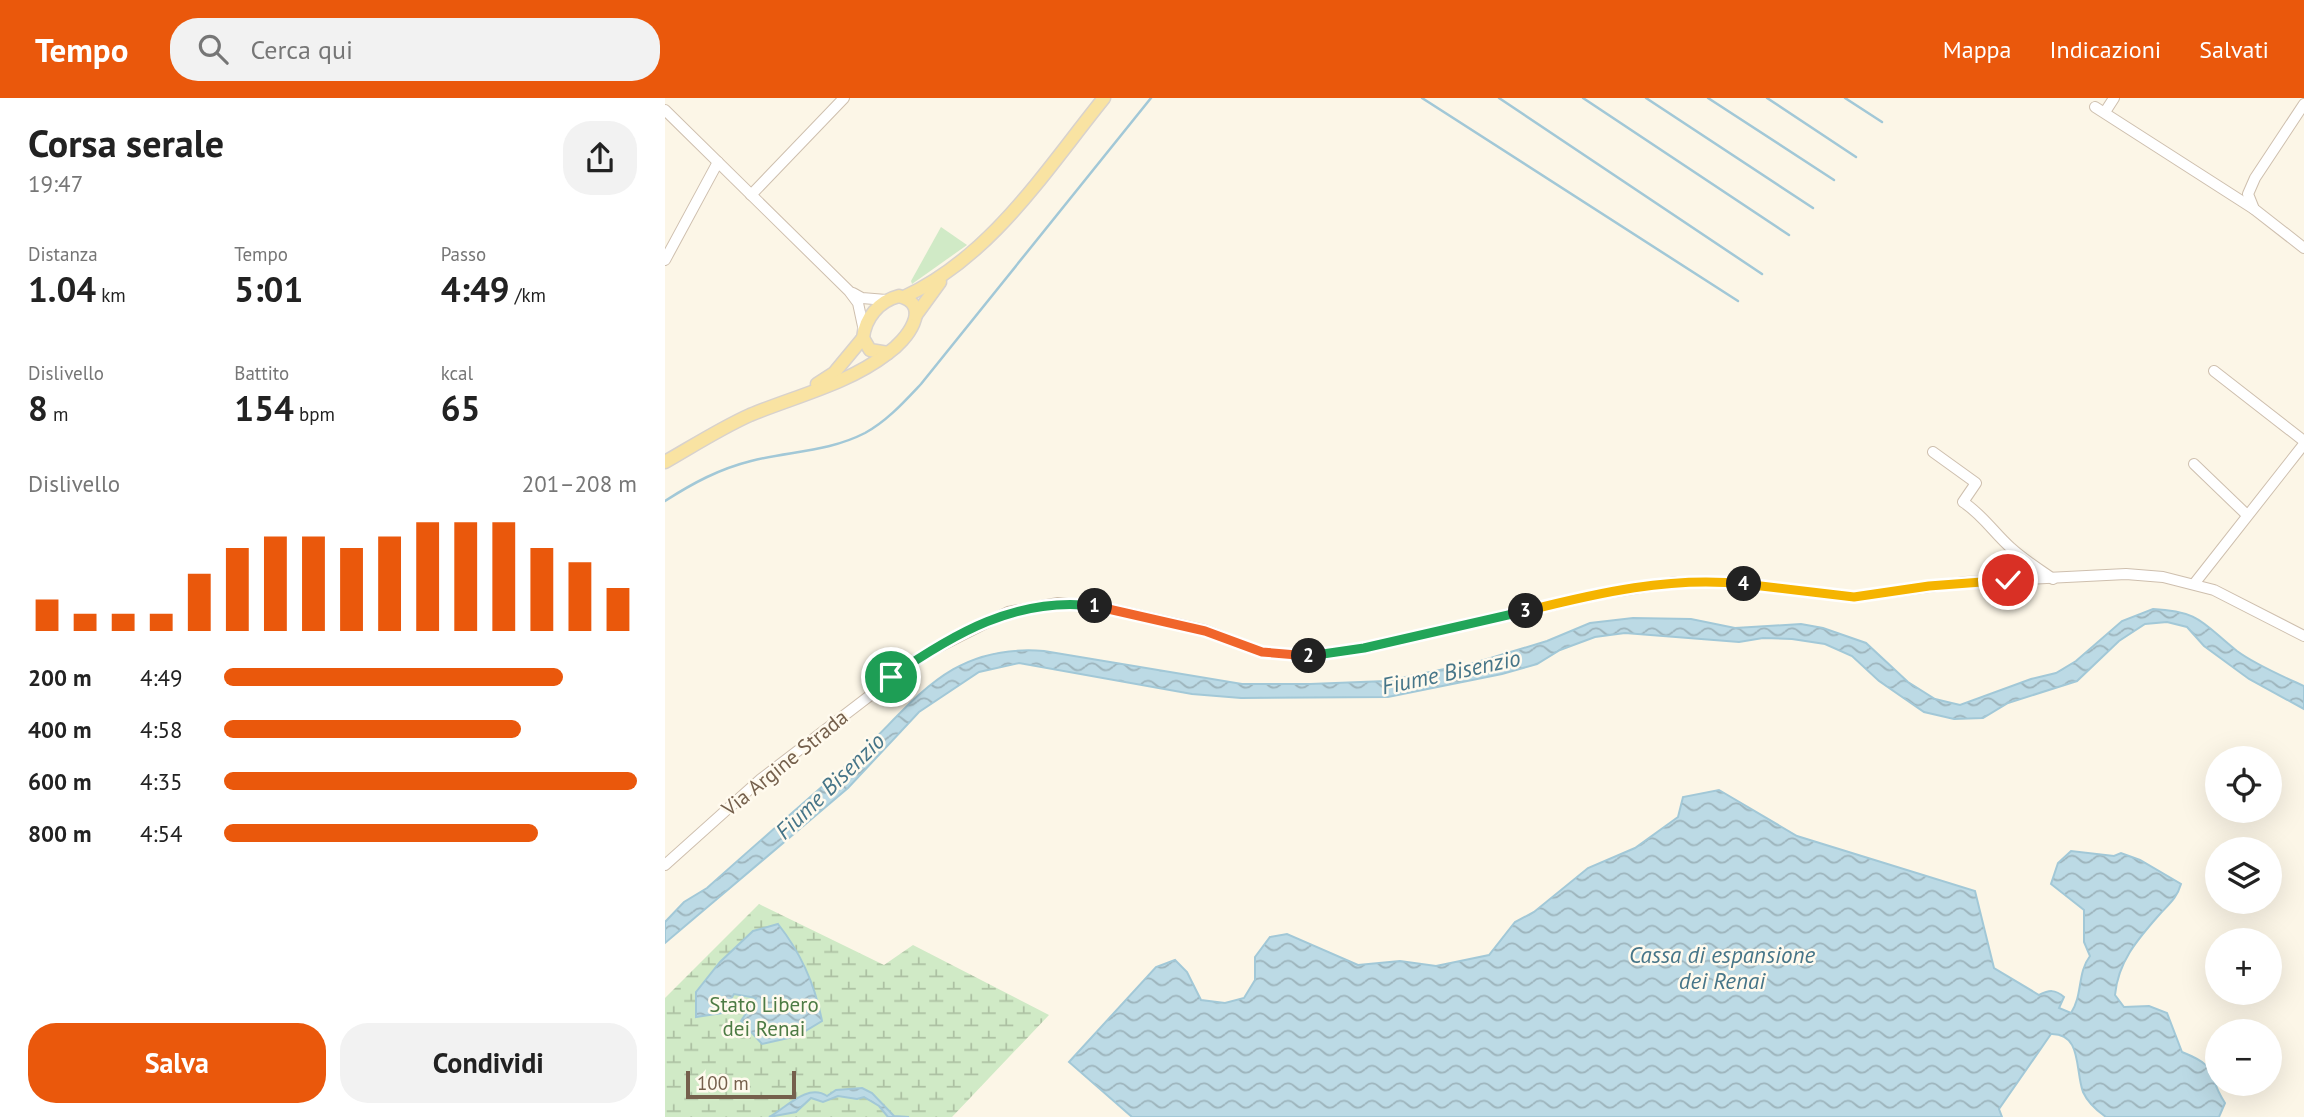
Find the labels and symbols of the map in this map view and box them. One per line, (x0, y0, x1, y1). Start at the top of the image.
pin (1978, 550, 2038, 610)
pin: 4 (1727, 566, 1761, 602)
pin: 1 (1077, 588, 1113, 624)
pin: 3 (1509, 594, 1543, 628)
pin: 2 (1291, 638, 1327, 674)
water label: Fiume Bisenzio (1379, 643, 1523, 700)
pin (861, 647, 921, 707)
street label: Via Argine Strada (715, 703, 853, 822)
water label: Fiume Bisenzio (769, 726, 891, 845)
water label: Cassa di espansione dei Renai (1629, 940, 1815, 995)
park label: Stato Libero dei Renai (709, 991, 819, 1042)
scale bar (686, 1068, 796, 1100)

